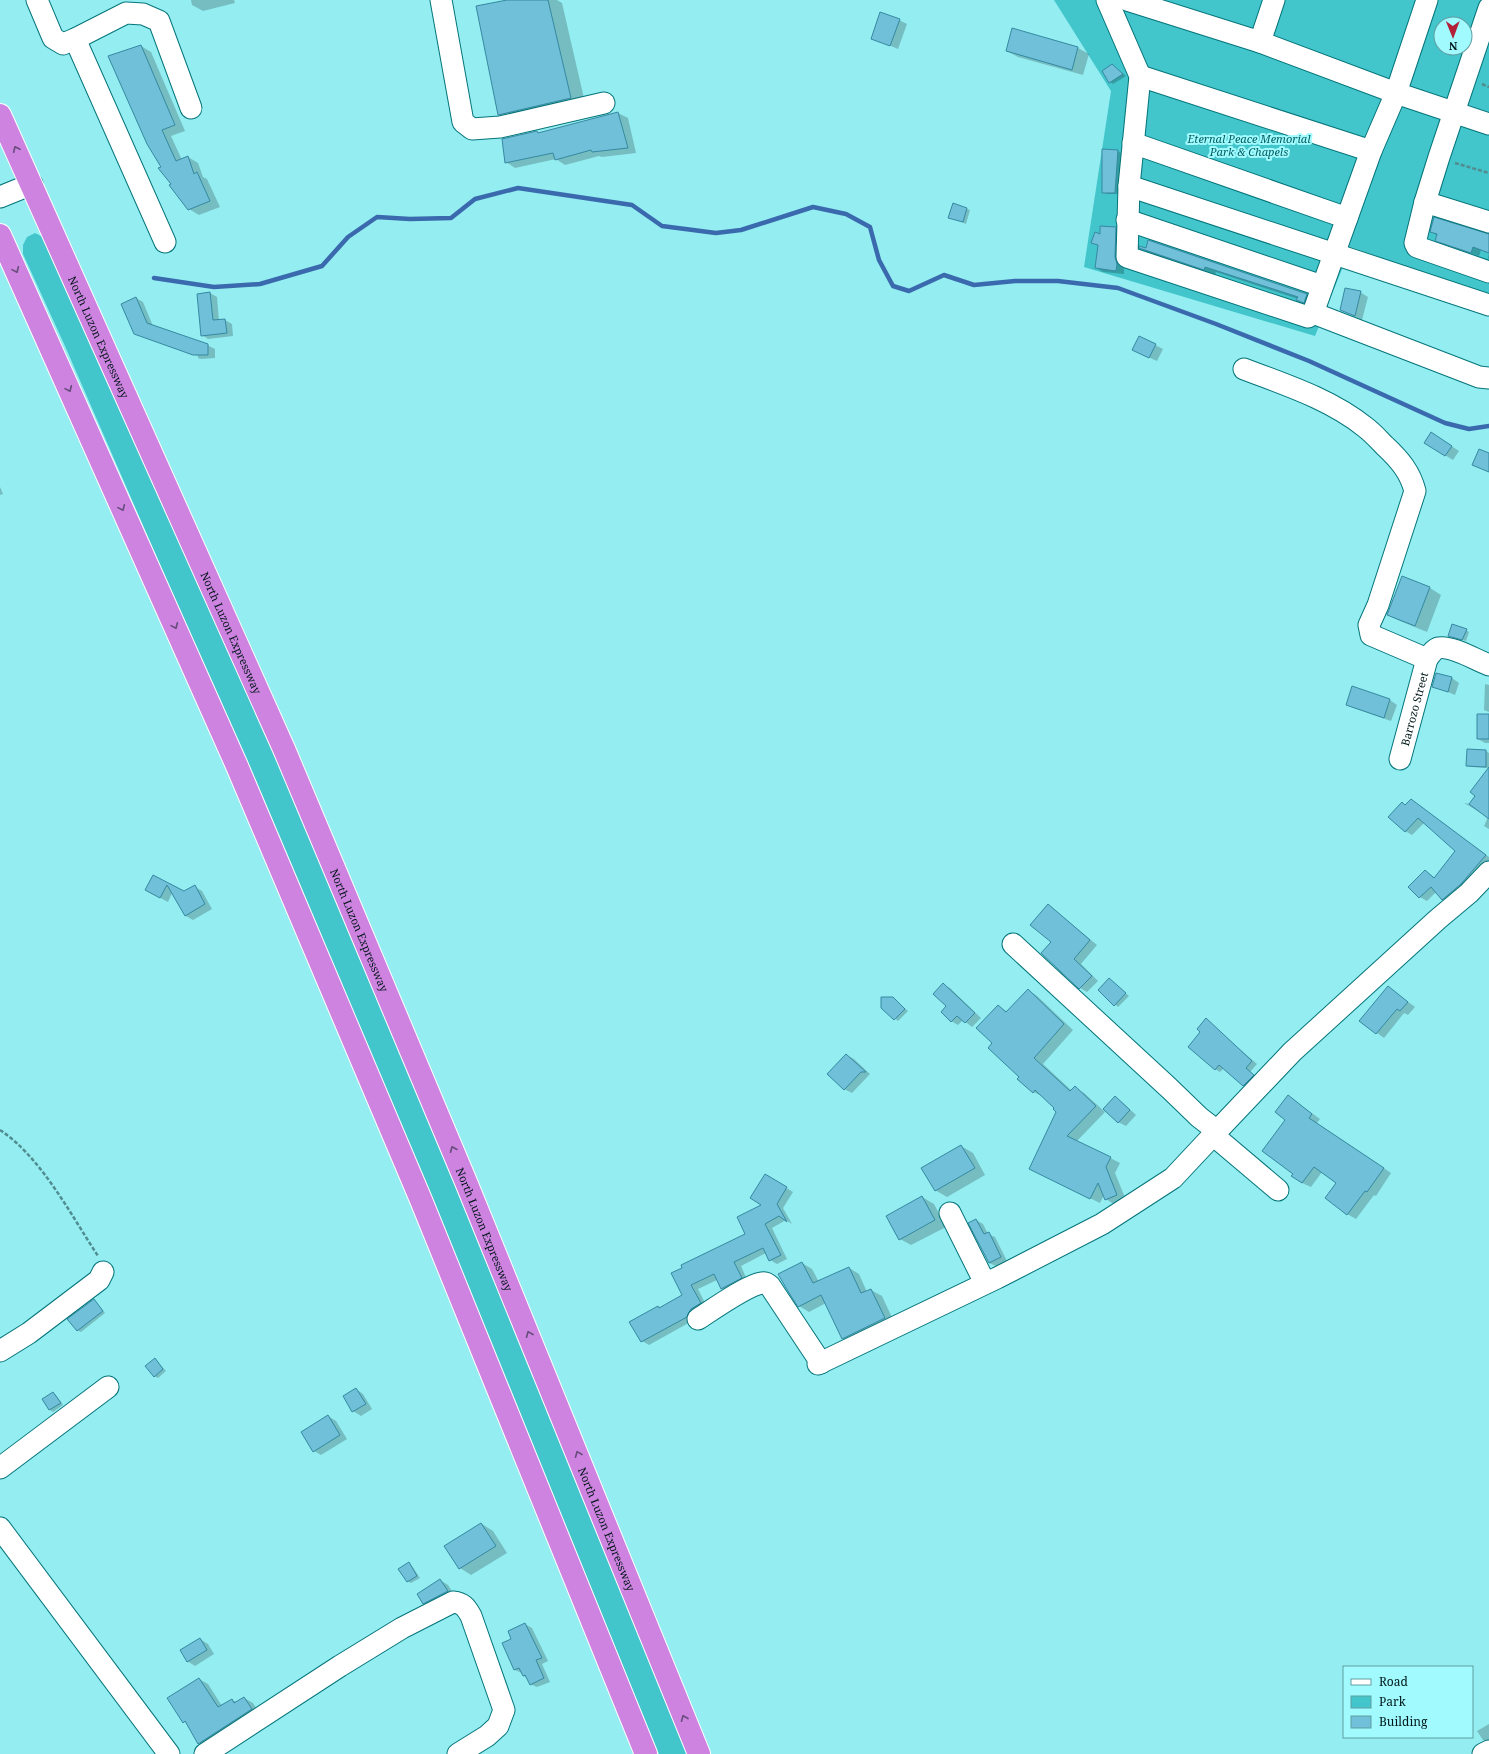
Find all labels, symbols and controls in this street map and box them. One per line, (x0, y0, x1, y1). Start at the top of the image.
north arrow (1433, 16, 1473, 56)
text: N (1448, 39, 1458, 54)
park label: Eternal Peace Memorial Park & Chapels (1186, 131, 1311, 159)
one-way arrow (13, 146, 21, 154)
one-way arrow (11, 266, 19, 274)
street label: North Luzon Expressway (65, 273, 134, 401)
one-way arrow (64, 385, 72, 392)
one-way arrow (117, 503, 125, 511)
street label: North Luzon Expressway (198, 569, 266, 697)
one-way arrow (170, 622, 178, 630)
street label: Barrozo Street (1396, 670, 1431, 747)
street label: North Luzon Expressway (328, 866, 393, 995)
one-way arrow (449, 1146, 457, 1153)
street label: North Luzon Expressway (453, 1165, 517, 1294)
one-way arrow (525, 1331, 533, 1338)
one-way arrow (575, 1451, 583, 1459)
street label: North Luzon Expressway (575, 1465, 639, 1594)
legend (1343, 1666, 1473, 1738)
text: Road (1379, 1673, 1409, 1690)
text: Park (1379, 1693, 1407, 1710)
text: Building (1379, 1713, 1428, 1730)
one-way arrow (681, 1714, 689, 1721)

